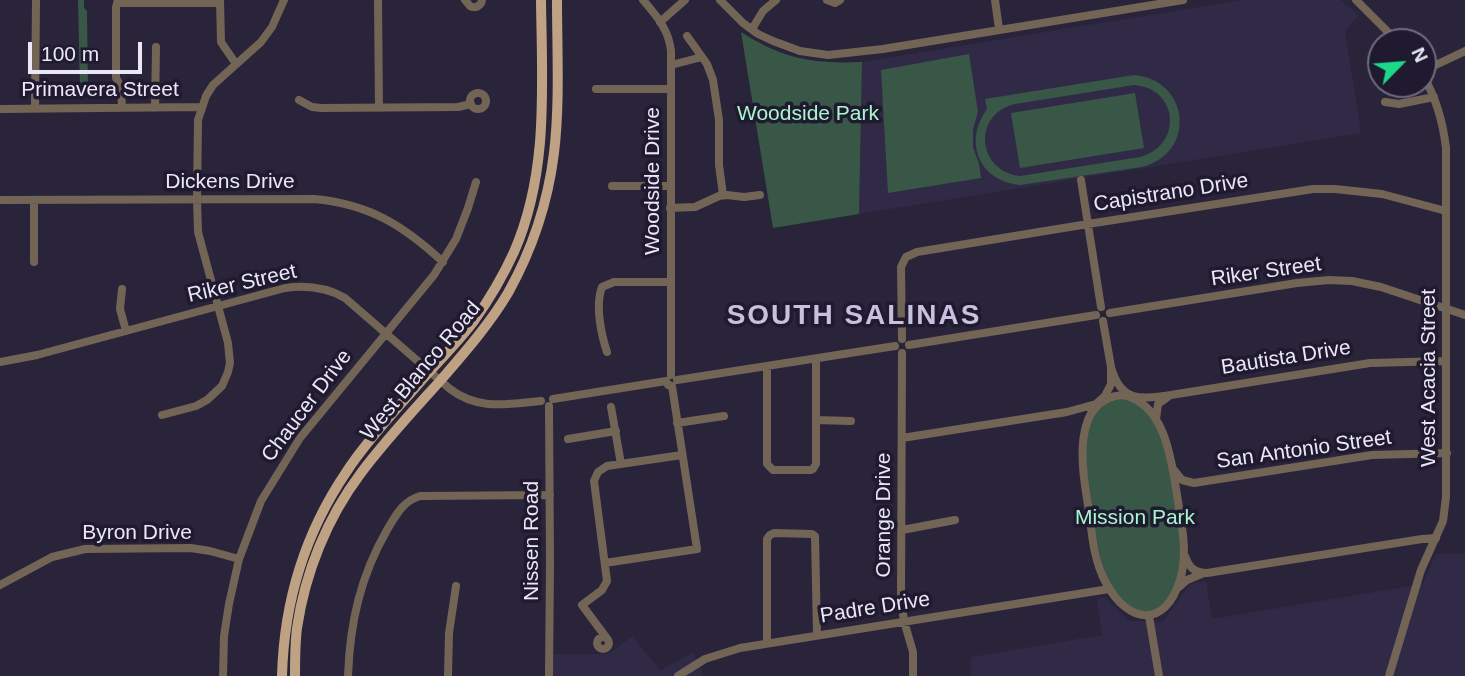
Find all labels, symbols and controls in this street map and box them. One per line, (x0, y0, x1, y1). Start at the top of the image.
scale bar (32, 28, 145, 72)
north arrow (1367, 28, 1437, 98)
text: 100 m (41, 42, 99, 65)
text: N (1407, 44, 1432, 65)
street label: Primavera Street (21, 77, 179, 103)
park label: Woodside Park (737, 101, 879, 127)
street label: Woodside Drive (640, 107, 666, 255)
street label: Capistrano Drive (1092, 168, 1250, 218)
street label: Dickens Drive (165, 169, 295, 195)
street label: Riker Street (1209, 252, 1323, 292)
street label: Riker Street (185, 259, 299, 309)
street label: West Acacia Street (1416, 289, 1442, 467)
street label: West Blanco Road (356, 296, 486, 446)
district label: SOUTH SALINAS (728, 299, 980, 333)
street label: Bautista Drive (1219, 335, 1353, 381)
street label: Chaucer Drive (257, 345, 357, 467)
street label: San Antonio Street (1215, 425, 1393, 475)
street label: Orange Drive (871, 453, 897, 577)
street label: Nissen Road (519, 481, 545, 601)
park label: Mission Park (1075, 505, 1195, 531)
street label: Byron Drive (82, 520, 192, 546)
street label: Padre Drive (818, 587, 932, 629)

